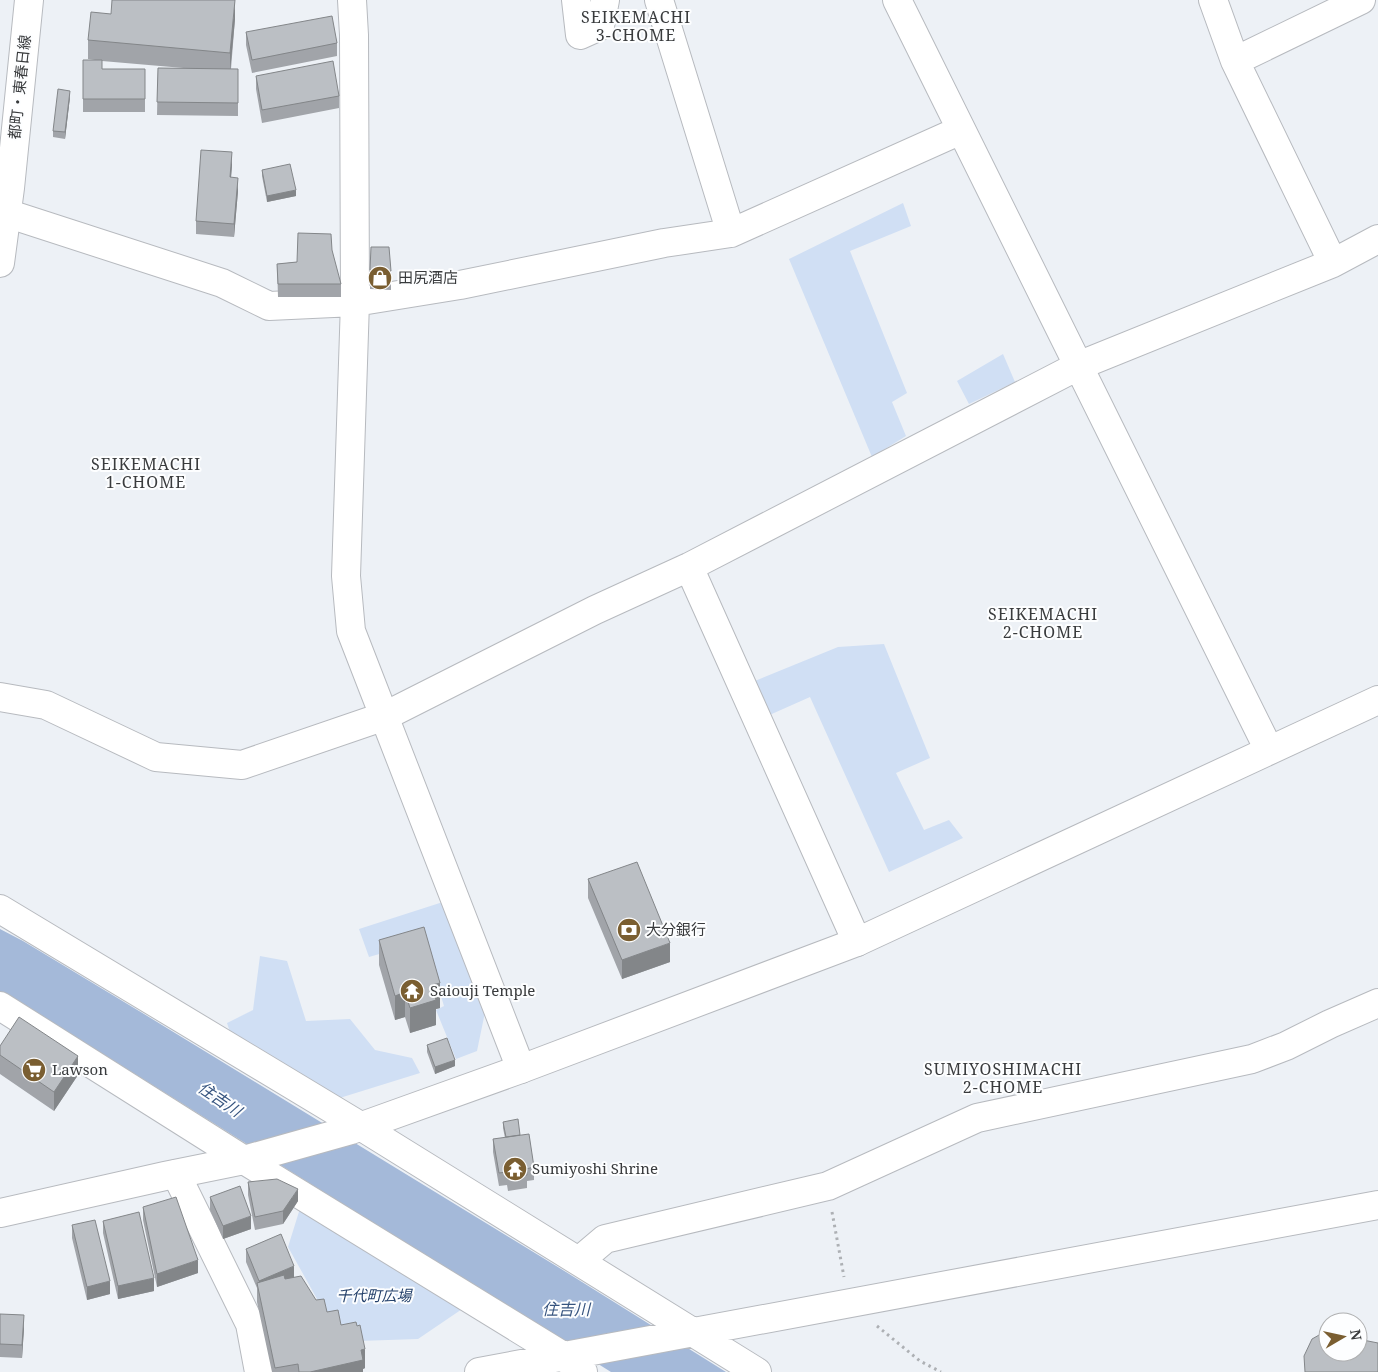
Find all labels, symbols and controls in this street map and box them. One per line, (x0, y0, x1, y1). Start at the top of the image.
district label: SEIKEMACHI 3-CHOME (581, 6, 691, 46)
street label: 都町・東春日線 (4, 34, 34, 140)
shop icon: 田尻酒店 (367, 265, 393, 291)
place label: 田尻酒店 (398, 267, 458, 287)
district label: SEIKEMACHI 1-CHOME (91, 453, 201, 493)
district label: SEIKEMACHI 2-CHOME (988, 603, 1098, 643)
bank icon: 大分銀行 (616, 917, 642, 943)
place label: 大分銀行 (646, 919, 706, 939)
temple icon: Saiouji Temple (399, 978, 425, 1004)
place label: Saiouji Temple (430, 980, 535, 1000)
supermarket icon: Lawson (21, 1057, 47, 1083)
district label: SUMIYOSHIMACHI 2-CHOME (924, 1058, 1082, 1098)
place label: Lawson (52, 1059, 108, 1079)
water label: 住吉川 (194, 1076, 248, 1123)
temple icon: Sumiyoshi Shrine (502, 1156, 528, 1182)
place label: Sumiyoshi Shrine (532, 1158, 658, 1178)
park label: 千代町広場 (336, 1285, 413, 1305)
water label: 住吉川 (542, 1298, 592, 1320)
north arrow (1318, 1312, 1368, 1362)
text: N (1346, 1328, 1367, 1342)

